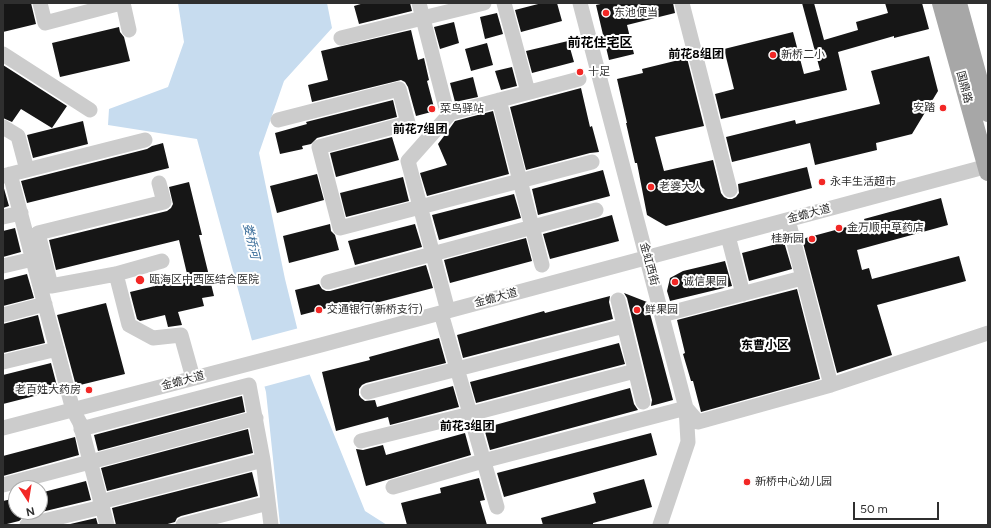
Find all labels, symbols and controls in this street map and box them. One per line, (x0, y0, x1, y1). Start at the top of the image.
place label: 东池便当 (614, 6, 658, 20)
marker: 东池便当 (601, 8, 611, 18)
district label: 前花住宅区 (568, 35, 632, 51)
district label: 前花8组团 (668, 47, 724, 61)
place label: 新桥二小 (781, 48, 825, 62)
marker: 新桥二小 (768, 50, 778, 60)
place label: 十足 (588, 65, 610, 79)
marker: 十足 (575, 67, 585, 77)
street label: 国鼎路 (953, 69, 975, 105)
place label: 安踏 (913, 101, 935, 115)
place label: 菜鸟驿站 (440, 102, 484, 116)
marker: 安踏 (938, 103, 948, 113)
marker: 菜鸟驿站 (427, 104, 437, 114)
district label: 前花7组团 (393, 122, 447, 136)
place label: 永丰生活超市 (830, 175, 896, 189)
marker: 永丰生活超市 (817, 177, 827, 187)
place label: 老婆大人 (659, 180, 703, 194)
marker: 老婆大人 (646, 182, 656, 192)
street label: 金蟾大道 (786, 202, 832, 226)
place label: 金万顺中草药店 (847, 221, 924, 235)
water label: 娄桥河 (240, 222, 262, 260)
marker: 金万顺中草药店 (834, 223, 844, 233)
place label: 桂新园 (771, 232, 804, 246)
marker: 桂新园 (807, 234, 817, 244)
street label: 金虹西街 (637, 241, 661, 287)
place label: 瓯海区中西医结合医院 (149, 273, 259, 287)
marker: 瓯海区中西医结合医院 (134, 274, 146, 286)
place label: 诚信果园 (683, 275, 727, 289)
marker: 诚信果园 (670, 277, 680, 287)
street label: 金蟾大道 (473, 286, 519, 310)
place label: 交通银行(新桥支行) (327, 303, 423, 317)
place label: 鲜果园 (645, 303, 678, 317)
marker: 交通银行(新桥支行) (314, 305, 324, 315)
marker: 鲜果园 (632, 305, 642, 315)
district label: 东曹小区 (741, 338, 789, 352)
street label: 金蟾大道 (160, 369, 206, 393)
place label: 老百姓大药房 (15, 383, 81, 397)
marker: 老百姓大药房 (84, 385, 94, 395)
district label: 前花3组团 (440, 419, 494, 433)
place label: 新桥中心幼儿园 (755, 475, 832, 489)
marker: 新桥中心幼儿园 (742, 477, 752, 487)
north arrow (8, 480, 48, 520)
scale bar (855, 494, 941, 520)
text: 50 m (860, 502, 888, 516)
text: N (25, 504, 36, 518)

